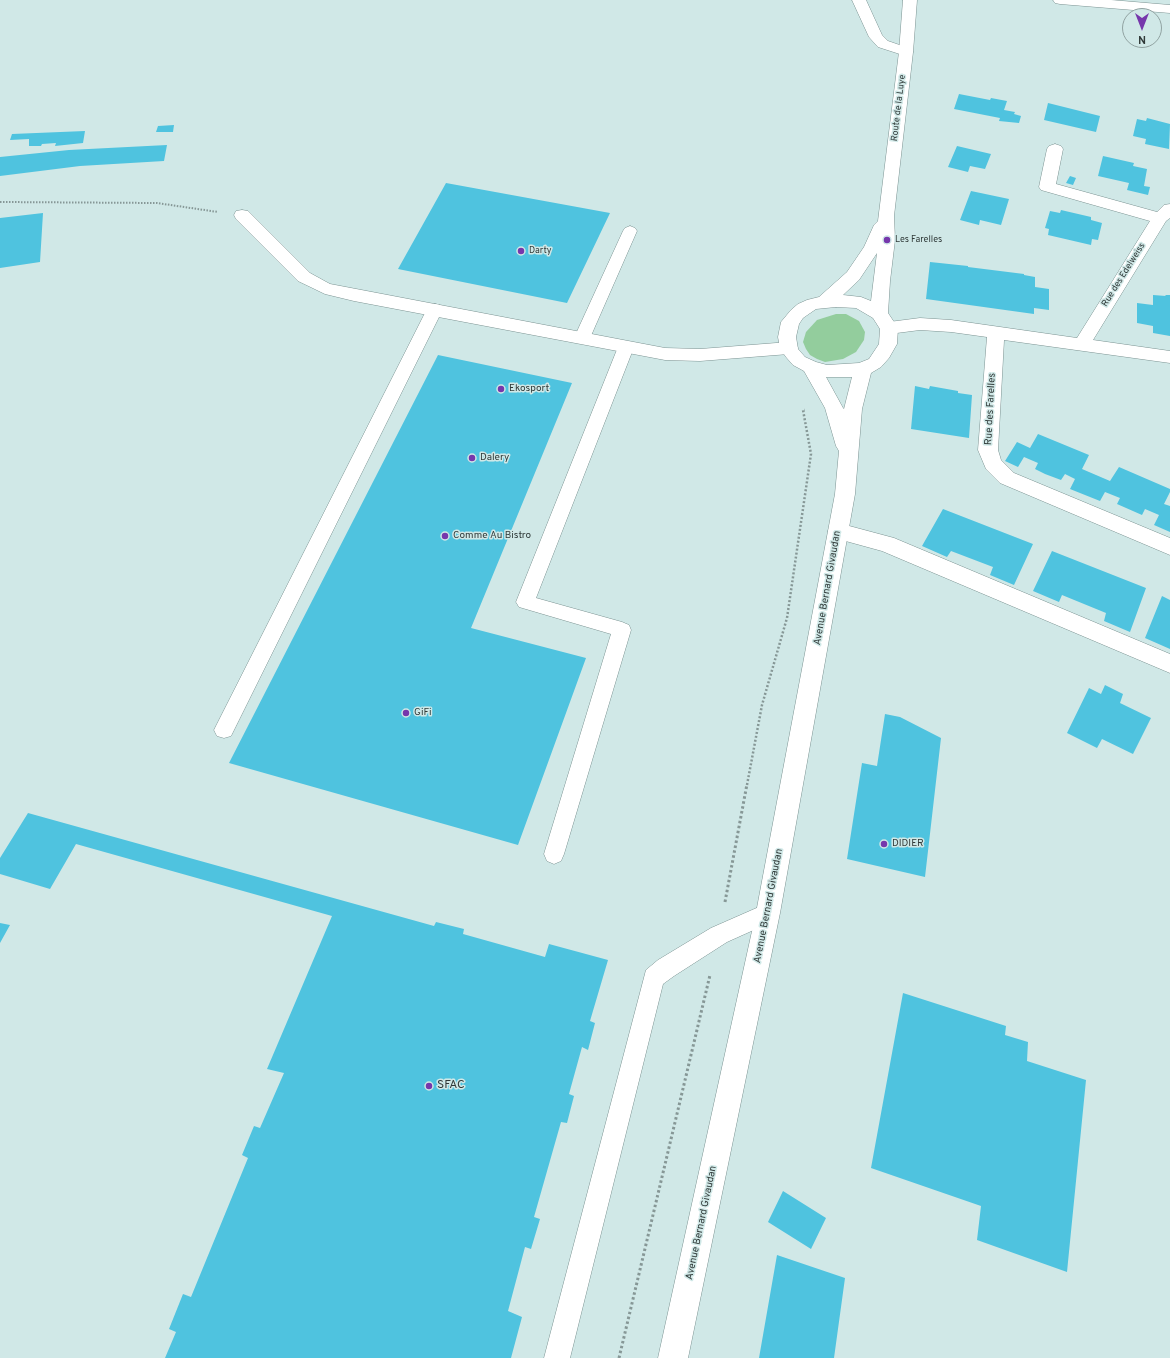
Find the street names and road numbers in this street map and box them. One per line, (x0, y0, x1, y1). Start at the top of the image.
street label: Route de la Luye (890, 74, 908, 142)
street label: Rue des Edelweiss (1100, 241, 1148, 309)
street label: Rue des Farelles (983, 373, 999, 445)
street label: Avenue Bernard Givaudan (812, 530, 844, 646)
street label: Avenue Bernard Givaudan (752, 848, 786, 964)
street label: Avenue Bernard Givaudan (684, 1165, 720, 1281)

